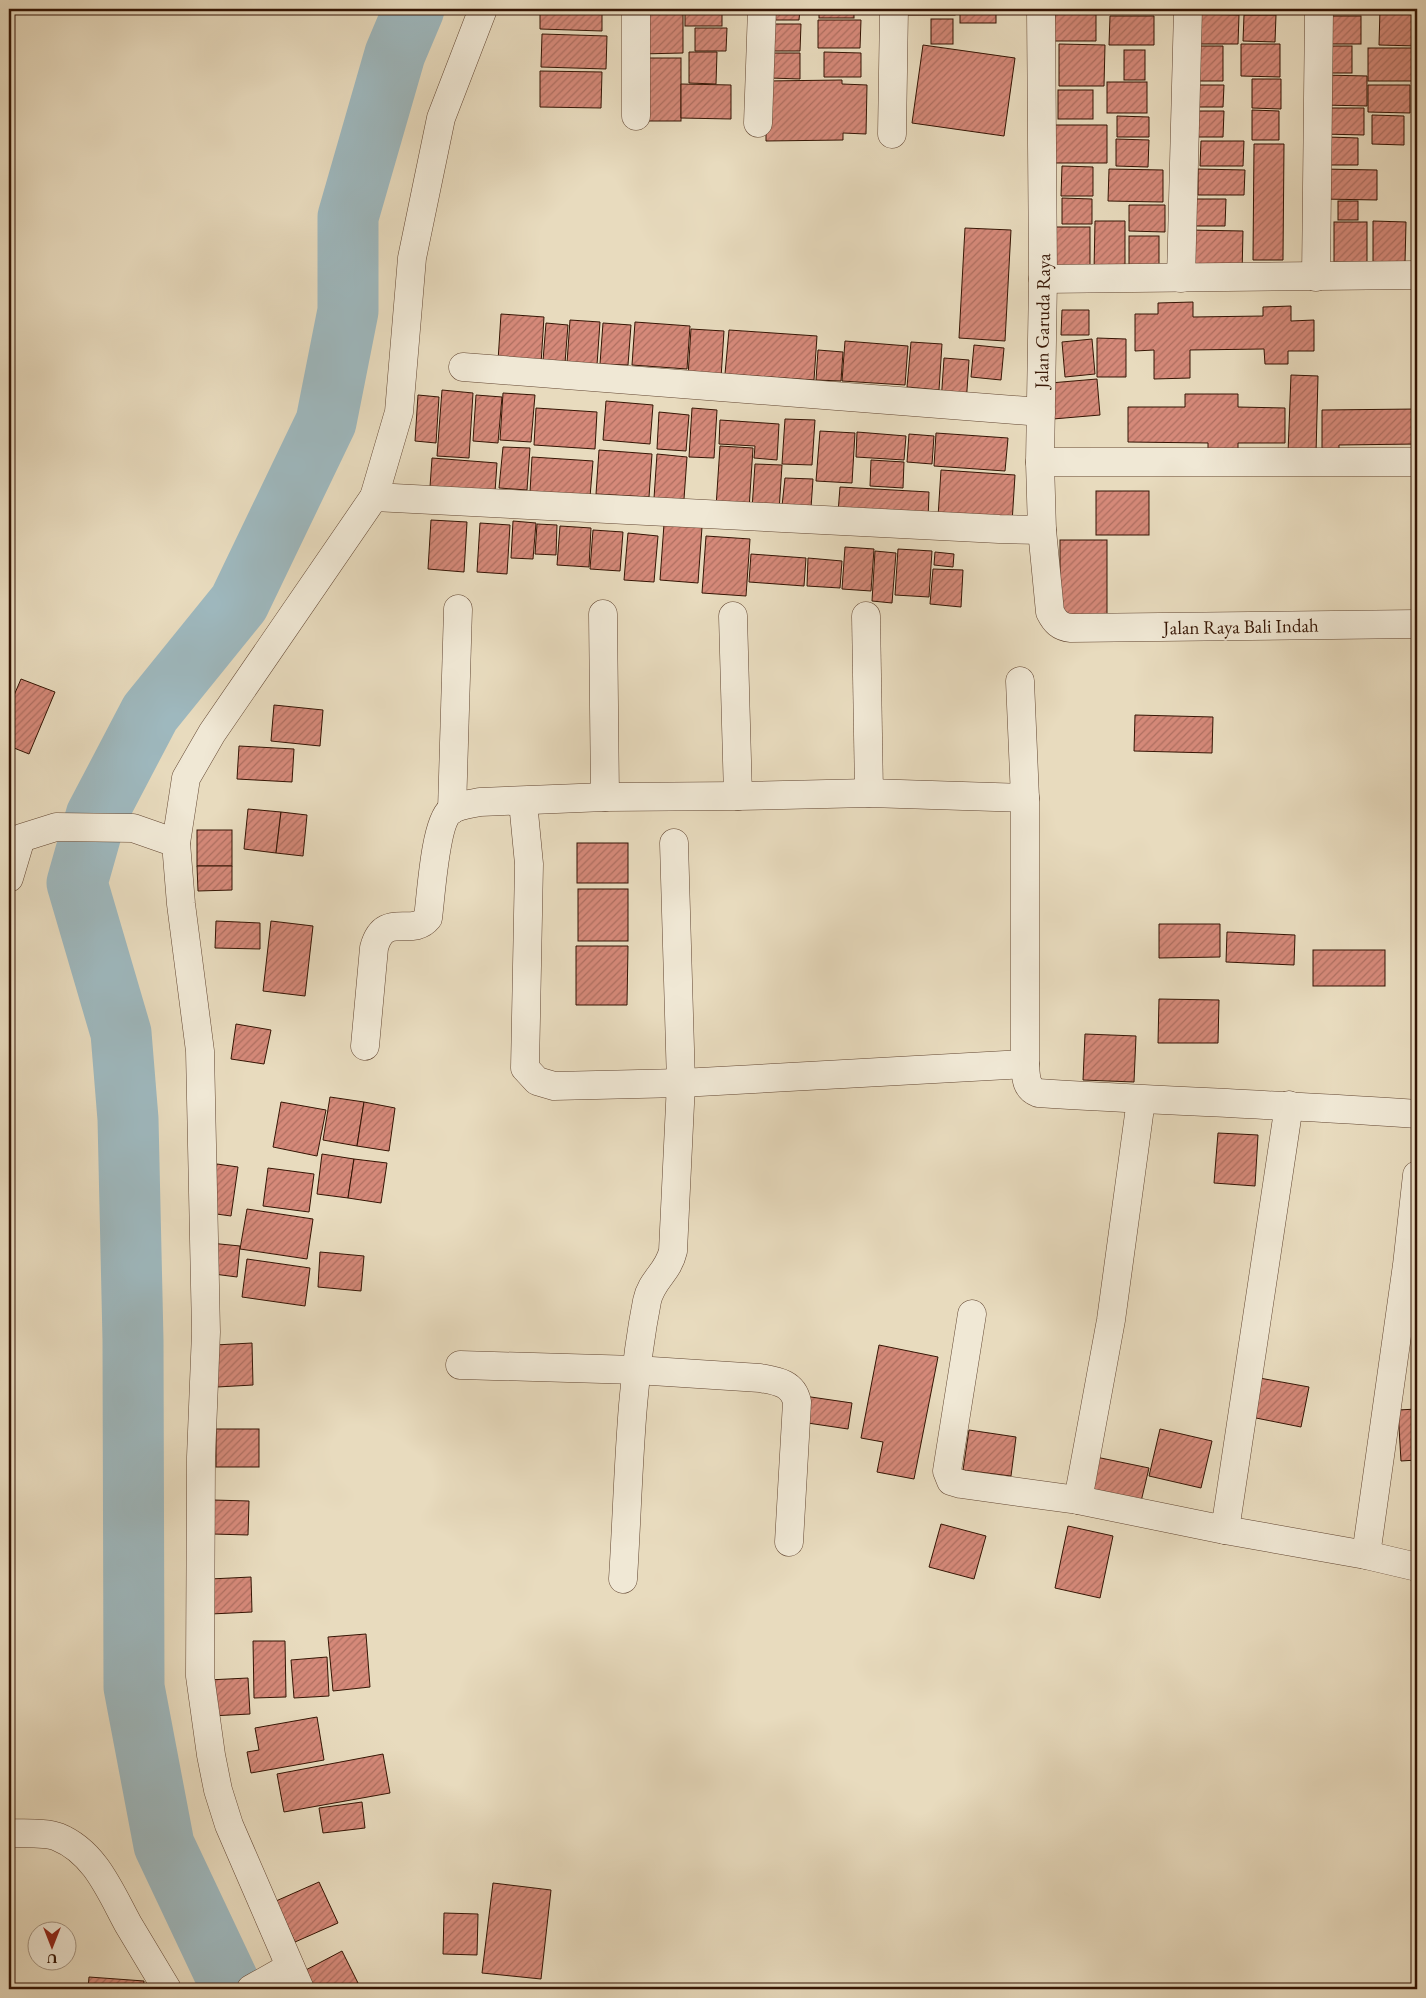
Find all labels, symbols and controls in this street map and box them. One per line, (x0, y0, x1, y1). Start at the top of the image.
street label: Jalan Garuda Raya (1029, 253, 1056, 391)
street label: Jalan Raya Bali Indah (1161, 613, 1319, 640)
north arrow (28, 1920, 78, 1970)
text: U (46, 1950, 57, 1968)

